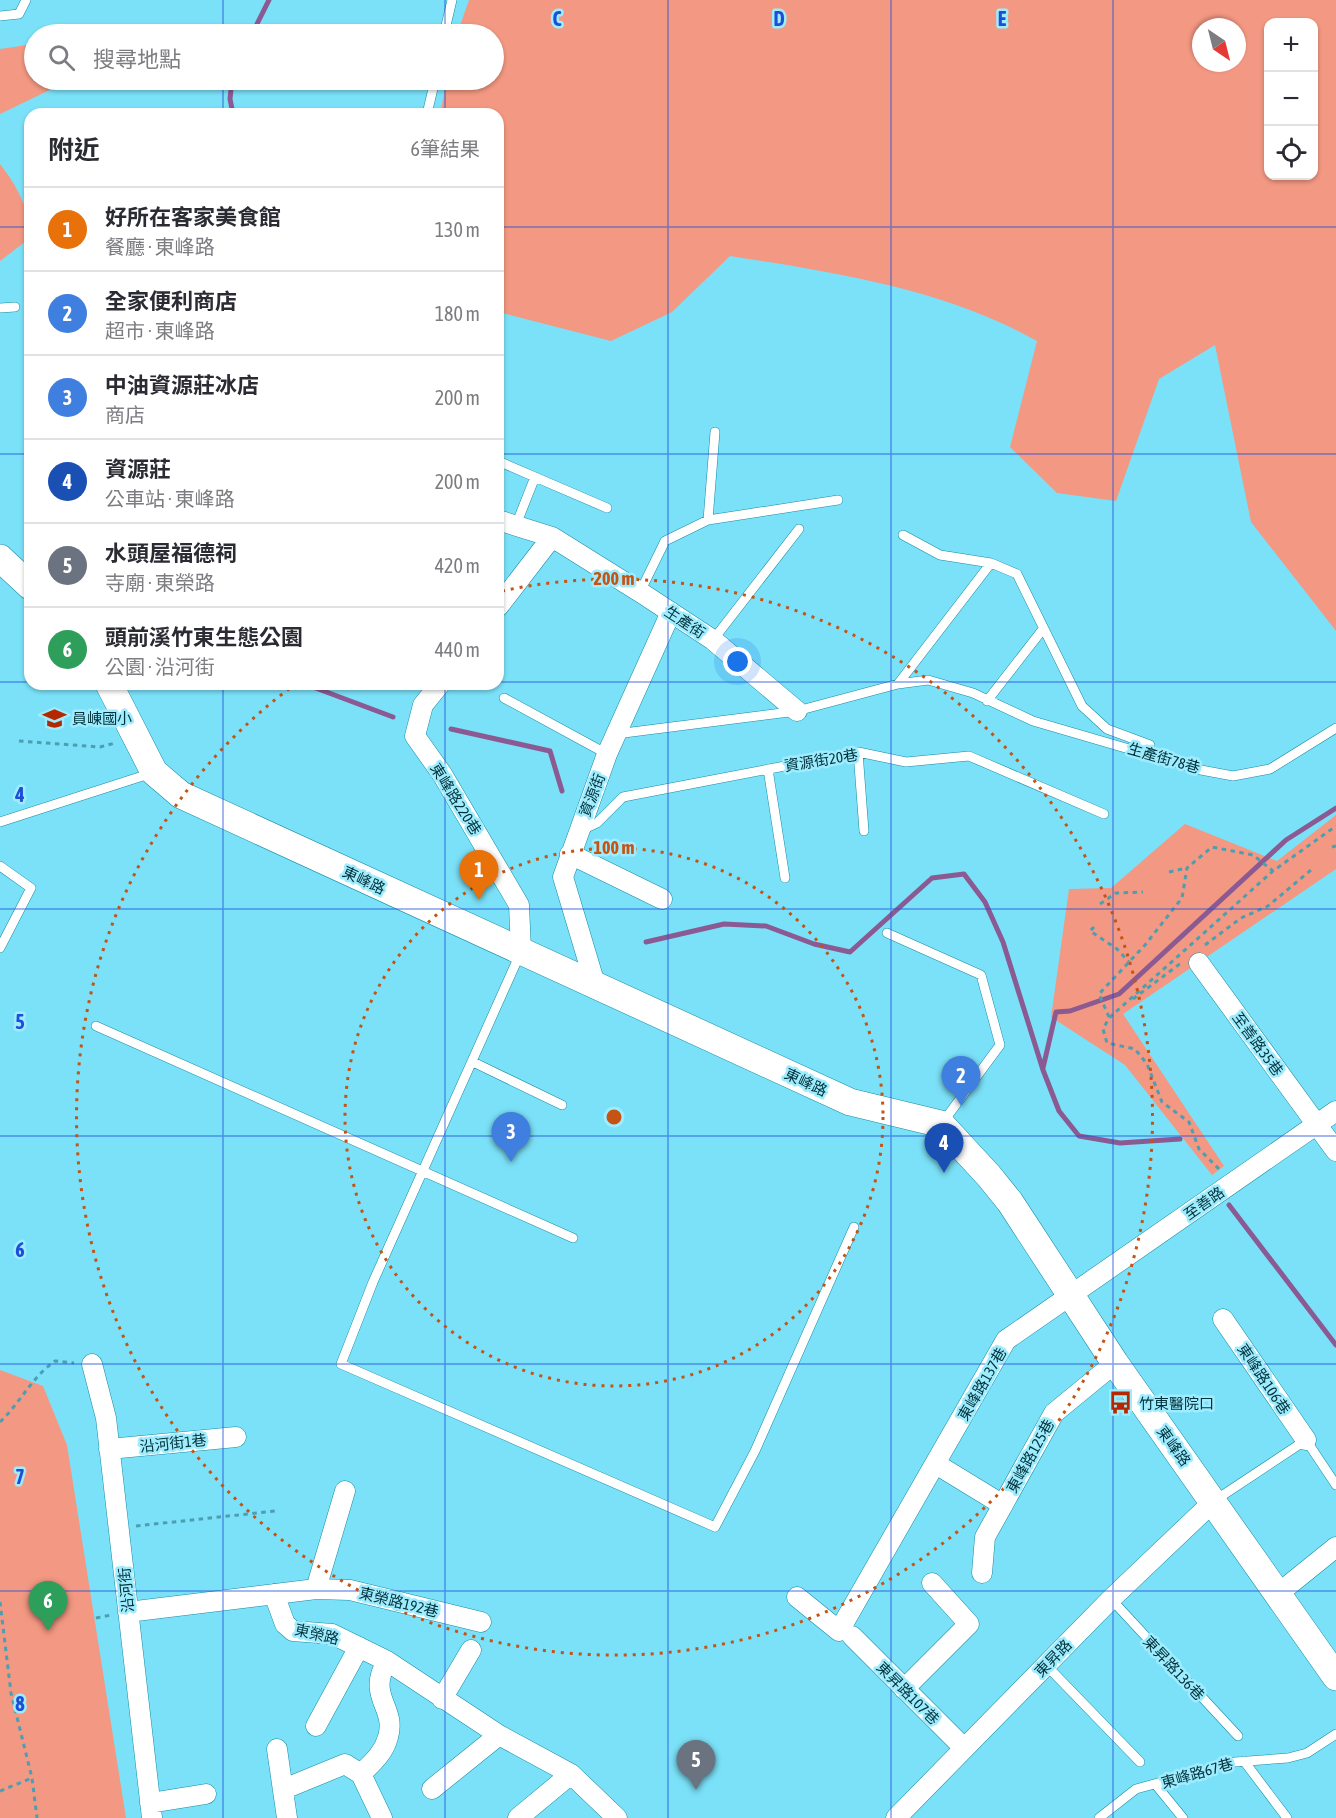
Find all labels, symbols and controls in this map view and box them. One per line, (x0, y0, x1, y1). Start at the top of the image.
text: C (553, 7, 562, 30)
text: D (773, 7, 785, 30)
text: E (998, 7, 1007, 30)
north arrow (1192, 18, 1246, 72)
map controls (1264, 18, 1318, 180)
button: + (1264, 18, 1318, 72)
search box (24, 24, 504, 90)
icon: search (45, 41, 78, 74)
text: 搜尋地點 (93, 46, 181, 72)
button: − (1264, 72, 1318, 126)
button: locate (1264, 126, 1318, 180)
text: 附近 (48, 135, 100, 165)
text: 6筆結果 (411, 137, 480, 160)
text: 好所在客家美食館 (105, 204, 281, 230)
text: 1 (63, 218, 72, 241)
text: 130 m (435, 218, 480, 241)
text: 餐廳 · 東峰路 (105, 235, 215, 258)
text: 全家便利商店 (105, 288, 237, 314)
text: 2 (63, 302, 72, 325)
text: 180 m (435, 302, 480, 325)
text: 超市 · 東峰路 (105, 319, 215, 342)
text: 中油資源莊冰店 (105, 372, 259, 398)
text: 3 (63, 386, 72, 409)
text: 200 m (435, 386, 480, 409)
text: 商店 (105, 403, 145, 426)
text: 資源莊 (105, 456, 171, 482)
text: 4 (63, 470, 72, 493)
text: 200 m (435, 470, 480, 493)
text: 公車站 · 東峰路 (105, 487, 235, 510)
text: 水頭屋福德祠 (105, 540, 237, 566)
text: 5 (63, 554, 72, 577)
text: 420 m (435, 554, 480, 577)
text: 200 m (594, 568, 634, 589)
text: 寺廟 · 東榮路 (105, 571, 215, 594)
street label: 生產街 (661, 603, 709, 641)
text: 頭前溪竹東生態公園 (105, 624, 303, 650)
text: 6 (63, 638, 72, 661)
text: 440 m (435, 638, 480, 661)
your location (723, 647, 752, 676)
text: 公園 · 沿河街 (105, 655, 215, 678)
school or university icon: 員崠國小 (41, 705, 67, 731)
place label: 員崠國小 (72, 710, 132, 727)
street label: 生產街78巷 (1126, 740, 1202, 776)
street label: 資源街20巷 (783, 746, 859, 774)
street label: 東峰路220巷 (427, 760, 485, 838)
street label: 資源街 (576, 771, 608, 819)
text: 4 (14, 783, 25, 806)
text: 100 m (594, 837, 634, 858)
pin: 1 (460, 850, 498, 900)
street label: 東峰路 (340, 863, 388, 897)
street label: 至善路35巷 (1229, 1009, 1287, 1079)
text: 5 (15, 1010, 25, 1033)
pin: 2 (942, 1056, 980, 1106)
street label: 東峰路 (782, 1065, 830, 1099)
centre of rings (604, 1107, 624, 1127)
pin: 3 (492, 1112, 530, 1162)
pin: 4 (924, 1124, 964, 1173)
street label: 至善路 (1181, 1183, 1227, 1223)
text: 6 (15, 1238, 25, 1261)
street label: 東峰路106巷 (1234, 1341, 1294, 1417)
street label: 東峰路137巷 (954, 1345, 1010, 1423)
bus stop icon: 竹東醫院口 (1108, 1390, 1134, 1416)
place label: 竹東醫院口 (1139, 1395, 1214, 1412)
street label: 東峰路125巷 (1003, 1416, 1057, 1496)
street label: 東峰路 (1154, 1423, 1194, 1469)
street label: 沿河街1巷 (139, 1431, 207, 1455)
text: 7 (15, 1465, 25, 1488)
street label: 沿河街 (116, 1567, 136, 1613)
pin: 6 (28, 1582, 68, 1631)
street label: 東榮路192巷 (358, 1584, 440, 1620)
street label: 東榮路 (293, 1621, 341, 1647)
street label: 東昇路136巷 (1140, 1633, 1208, 1703)
street label: 東昇路 (1031, 1636, 1075, 1680)
street label: 東昇路107巷 (873, 1658, 943, 1728)
text: 8 (15, 1692, 25, 1715)
pin: 5 (676, 1740, 716, 1790)
street label: 東峰路67巷 (1159, 1755, 1235, 1791)

